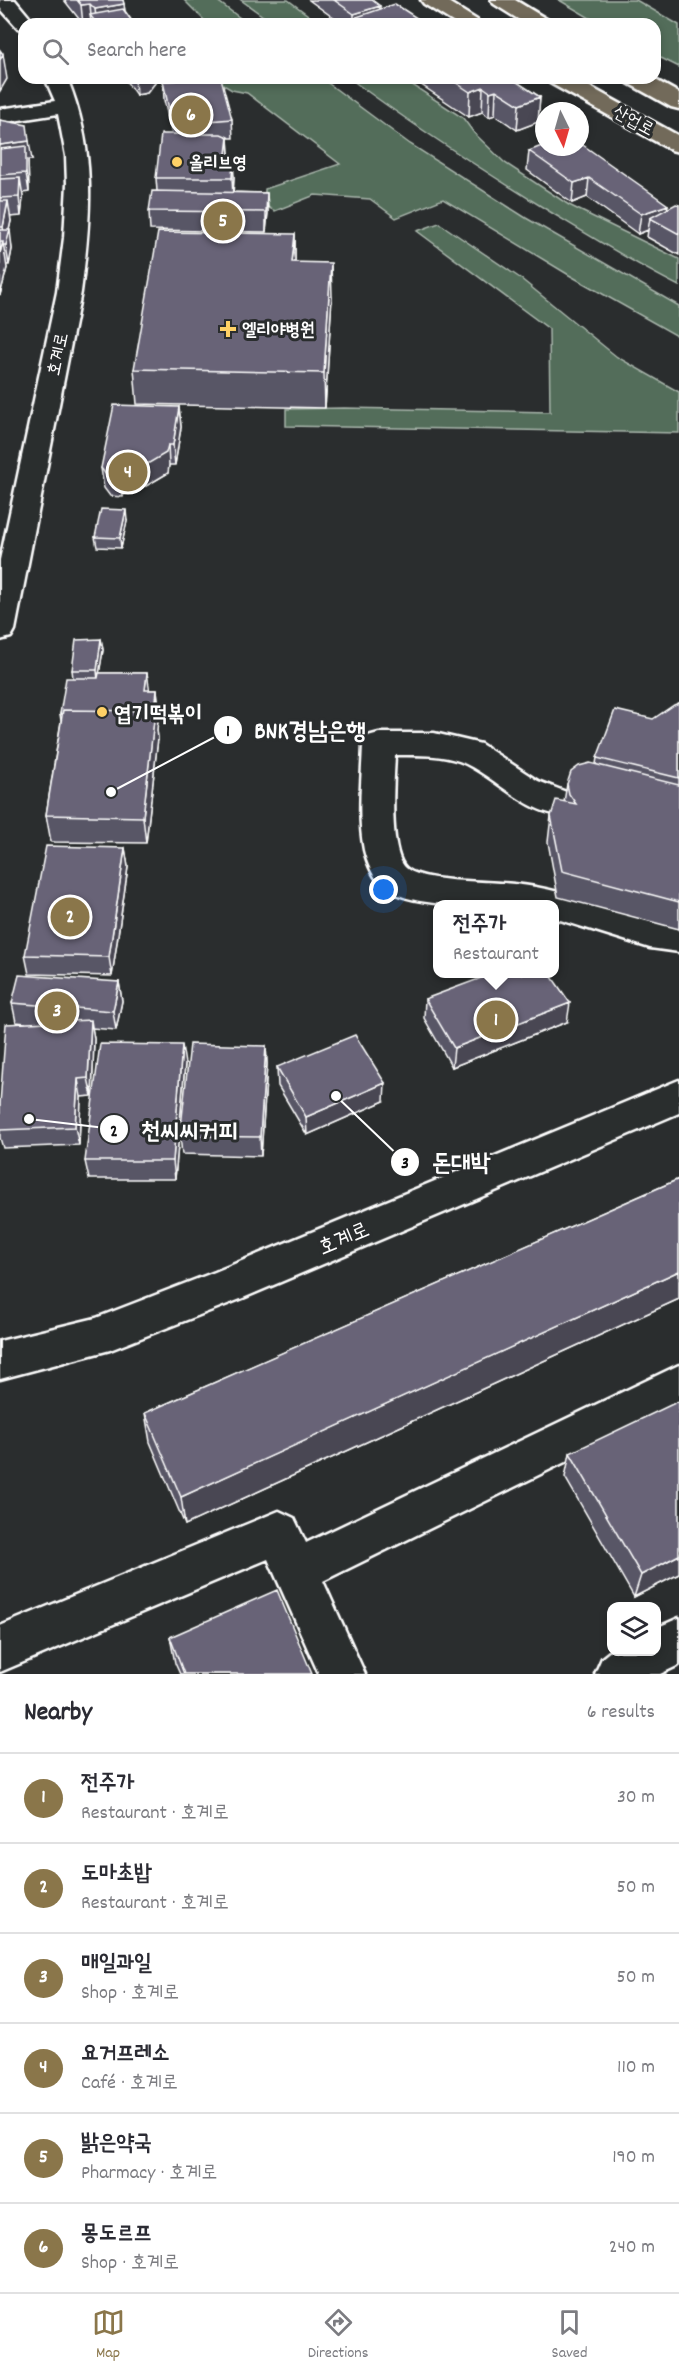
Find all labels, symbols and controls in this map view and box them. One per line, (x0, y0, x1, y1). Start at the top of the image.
search box (18, 18, 661, 84)
icon: search (39, 35, 72, 68)
text: Search here (87, 36, 186, 67)
pin: 6 (172, 92, 210, 138)
street label: 산업로 (608, 101, 658, 144)
north arrow (535, 102, 589, 156)
place label: 올리브영 (189, 152, 247, 177)
marker: 올리브영 (170, 155, 184, 169)
pin: 5 (204, 198, 242, 244)
place label: 엘리야병원 (242, 319, 314, 344)
marker: 엘리야병원 (219, 320, 237, 338)
street label: 호계로 (43, 331, 76, 378)
pin: 4 (108, 450, 148, 494)
place label: 엽기떡볶이 (114, 700, 203, 731)
marker: 엽기떡볶이 (95, 705, 109, 719)
callout: BNK경남은행 (213, 709, 378, 751)
text: BNK경남은행 (254, 716, 366, 750)
text: 1 (226, 720, 230, 745)
your location (369, 875, 398, 904)
pin: 2 (50, 894, 90, 940)
popup (433, 900, 559, 978)
text: 전주가 (453, 910, 506, 941)
text: Restaurant (453, 941, 539, 969)
pin: 3 (38, 988, 76, 1034)
pin: 1 (476, 998, 516, 1042)
callout: 천씨씨커피 (99, 1108, 250, 1150)
text: 천씨씨커피 (141, 1116, 237, 1150)
text: 2 (110, 1120, 118, 1145)
callout: 돈대박 (390, 1141, 502, 1183)
text: 돈대박 (432, 1148, 491, 1182)
text: 3 (401, 1152, 409, 1177)
street label: 호계로 (314, 1216, 375, 1265)
map controls (607, 1602, 661, 1656)
button: layers (607, 1602, 661, 1656)
text: Nearby (24, 1695, 92, 1732)
text: 6 results (587, 1699, 655, 1727)
text: 전주가 (81, 1769, 134, 1800)
text: 1 (41, 1784, 46, 1812)
text: 30 m (617, 1784, 655, 1812)
text: Restaurant · 호계로 (81, 1800, 229, 1828)
text: 도마초밥 (81, 1859, 152, 1890)
text: 2 (39, 1874, 48, 1902)
text: 50 m (617, 1874, 655, 1902)
text: Restaurant · 호계로 (81, 1890, 229, 1918)
text: 매일과일 (81, 1949, 152, 1980)
text: 3 (39, 1964, 48, 1992)
text: 50 m (617, 1964, 655, 1992)
text: Shop · 호계로 (81, 1980, 179, 2008)
text: 요거프레소 (81, 2039, 170, 2070)
text: 4 (39, 2054, 48, 2082)
text: 110 m (617, 2054, 655, 2082)
text: Café · 호계로 (81, 2070, 178, 2098)
text: 밝은약국 (81, 2129, 152, 2160)
text: 5 (39, 2144, 48, 2172)
text: 190 m (612, 2144, 655, 2172)
text: Pharmacy · 호계로 (81, 2160, 217, 2188)
text: 몽도르프 (81, 2219, 152, 2250)
text: 6 (39, 2234, 48, 2262)
text: 240 m (609, 2234, 655, 2262)
text: Shop · 호계로 (81, 2250, 179, 2278)
tab: Map (92, 2306, 125, 2365)
tab: Directions (308, 2306, 368, 2365)
tab: Saved (552, 2306, 587, 2365)

